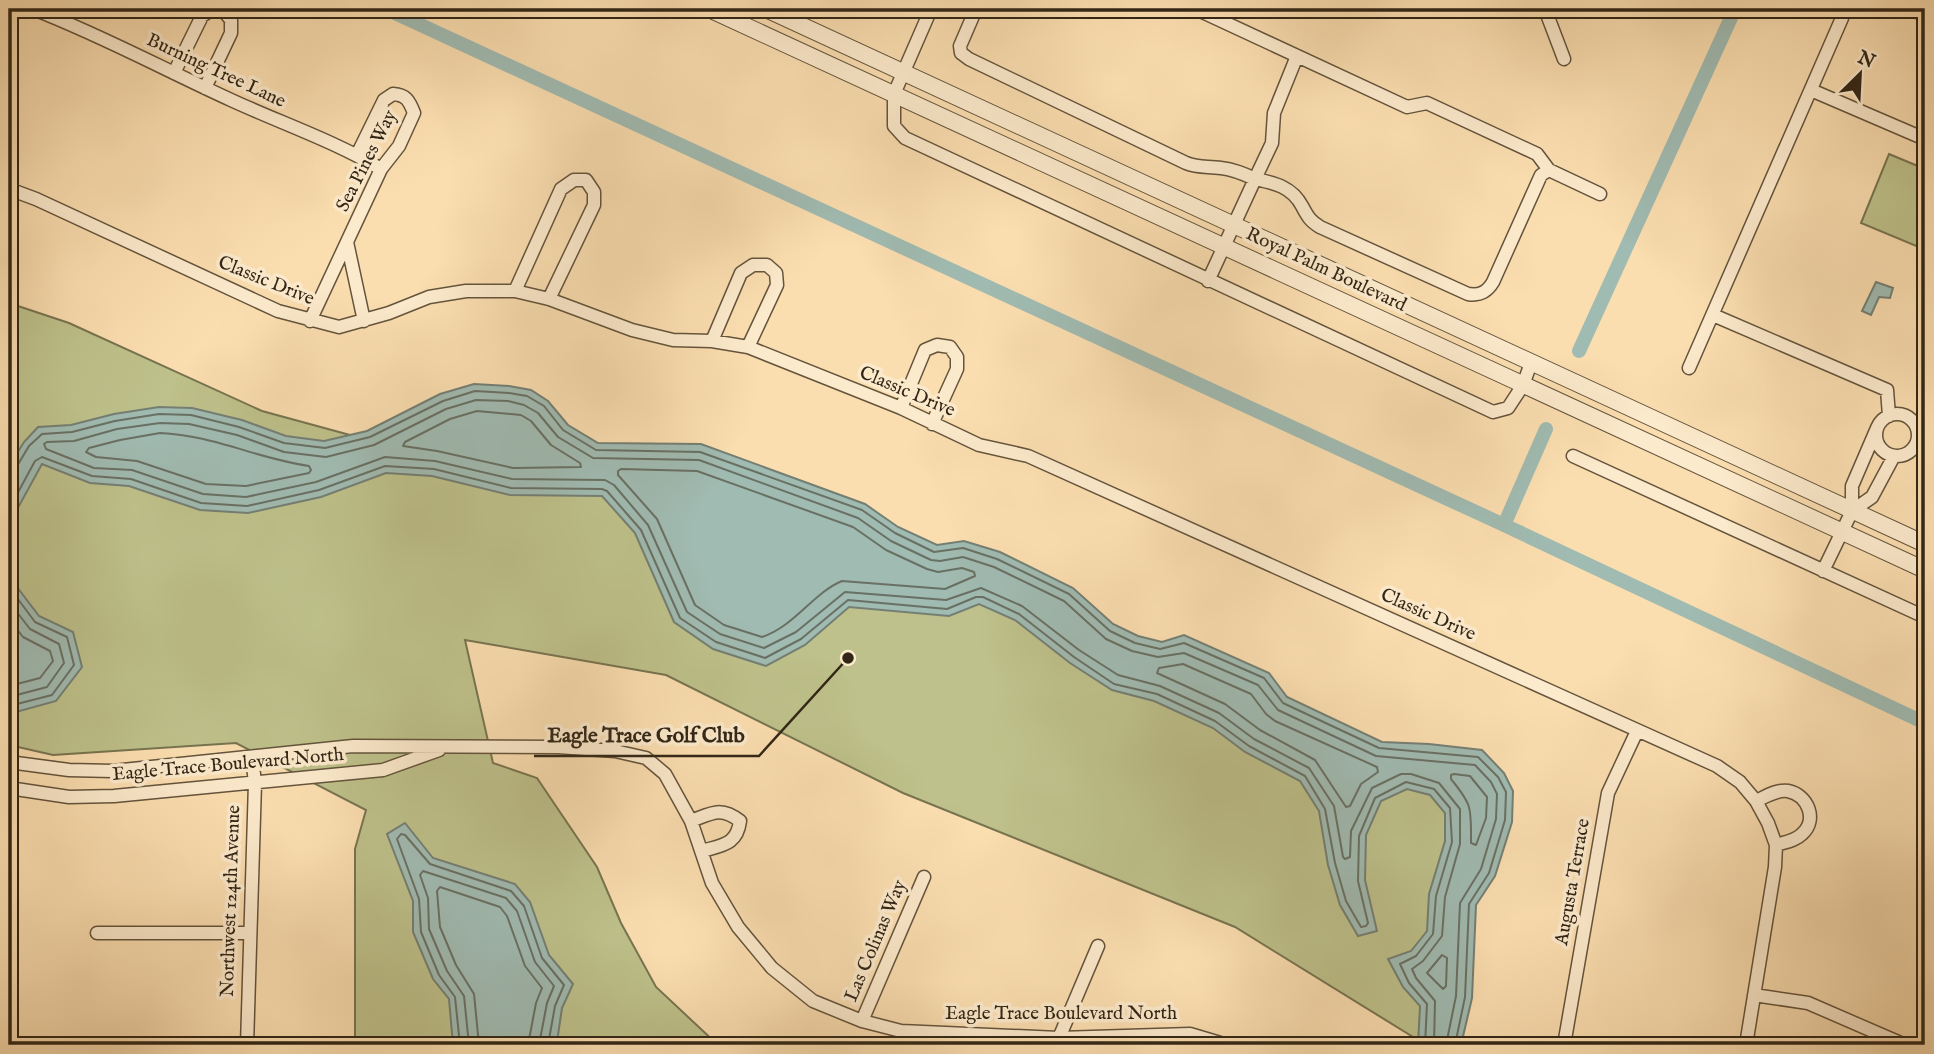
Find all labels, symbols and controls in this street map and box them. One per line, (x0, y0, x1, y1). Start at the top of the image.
street label: Burning Tree Lane (143, 28, 290, 114)
north arrow (1826, 38, 1896, 108)
text: N (1853, 46, 1879, 75)
street label: Sea Pines Way (331, 106, 403, 216)
street label: Royal Palm Boulevard (1242, 222, 1411, 318)
street label: Classic Drive (214, 251, 318, 311)
street label: Classic Drive (855, 361, 959, 423)
street label: Classic Drive (1377, 583, 1480, 647)
callout: Eagle Trace Golf Club (534, 714, 759, 756)
text: Eagle Trace Golf Club (547, 723, 745, 750)
street label: Eagle Trace Boulevard North (111, 743, 345, 787)
street label: Northwest 124th Avenue (216, 804, 246, 997)
street label: Augusta Terrace (1550, 816, 1596, 948)
street label: Las Colinas Way (840, 876, 913, 1006)
street label: Eagle Trace Boulevard North (945, 1002, 1177, 1026)

